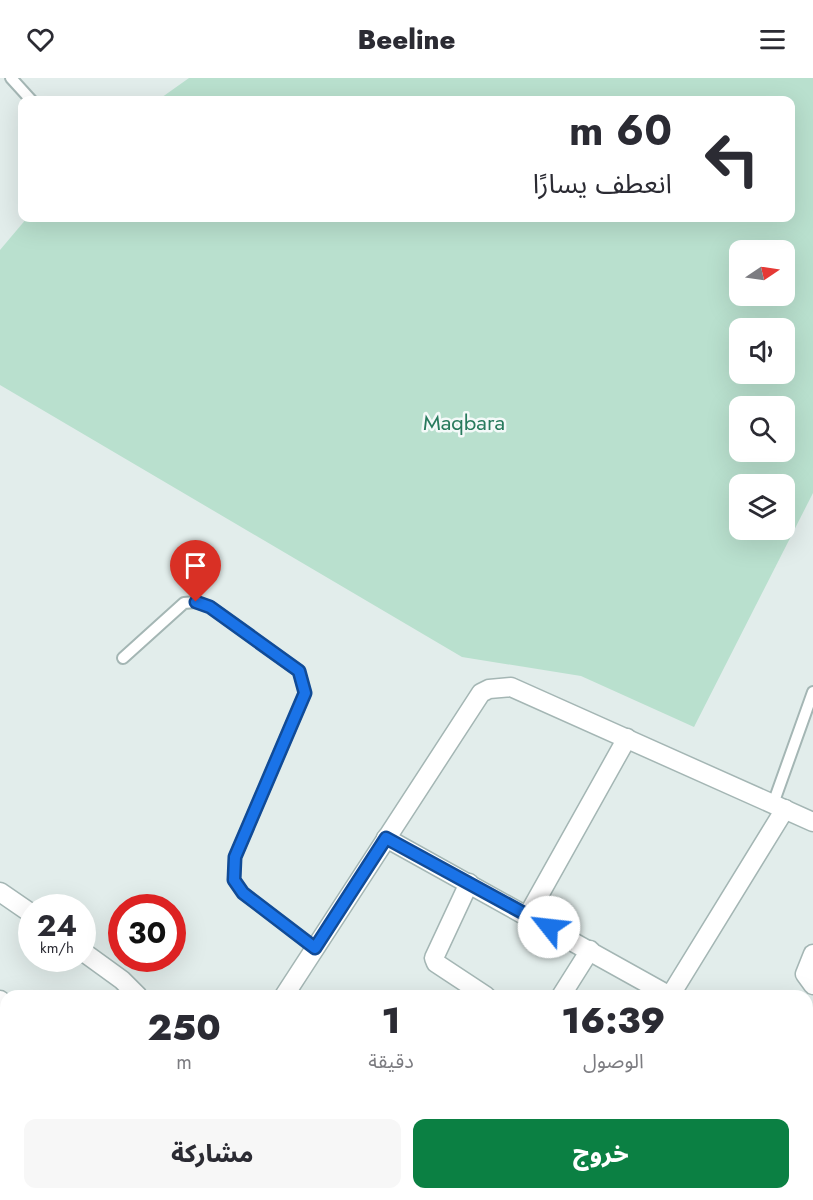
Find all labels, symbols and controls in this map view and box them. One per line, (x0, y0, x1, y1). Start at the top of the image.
text: Beeline (358, 20, 455, 59)
icon: heart (24, 23, 57, 56)
icon: menu (756, 23, 789, 56)
text: 60 m (569, 100, 672, 161)
icon: left (693, 120, 771, 198)
text: انعطف يسارًا (533, 164, 672, 203)
north arrow (729, 240, 795, 306)
map controls (729, 240, 795, 540)
button: sound (729, 318, 795, 384)
button: search (729, 396, 795, 462)
park label: Maqbara (423, 406, 505, 438)
button: layers (729, 474, 795, 540)
pin (170, 540, 221, 602)
icon: arrive (179, 549, 212, 582)
speed limit sign: 30 (108, 894, 186, 972)
position arrow (517, 895, 581, 959)
text: 24 (37, 904, 77, 947)
text: km/h (40, 937, 74, 959)
text: 1 (382, 994, 400, 1046)
text: 16:39 (561, 994, 665, 1046)
text: 250 (148, 1001, 221, 1053)
text: دقيقة (368, 1047, 414, 1076)
text: الوصول (583, 1047, 644, 1076)
text: m (176, 1048, 192, 1077)
button: مشاركة (24, 1119, 401, 1188)
button: خروج (413, 1119, 789, 1188)

